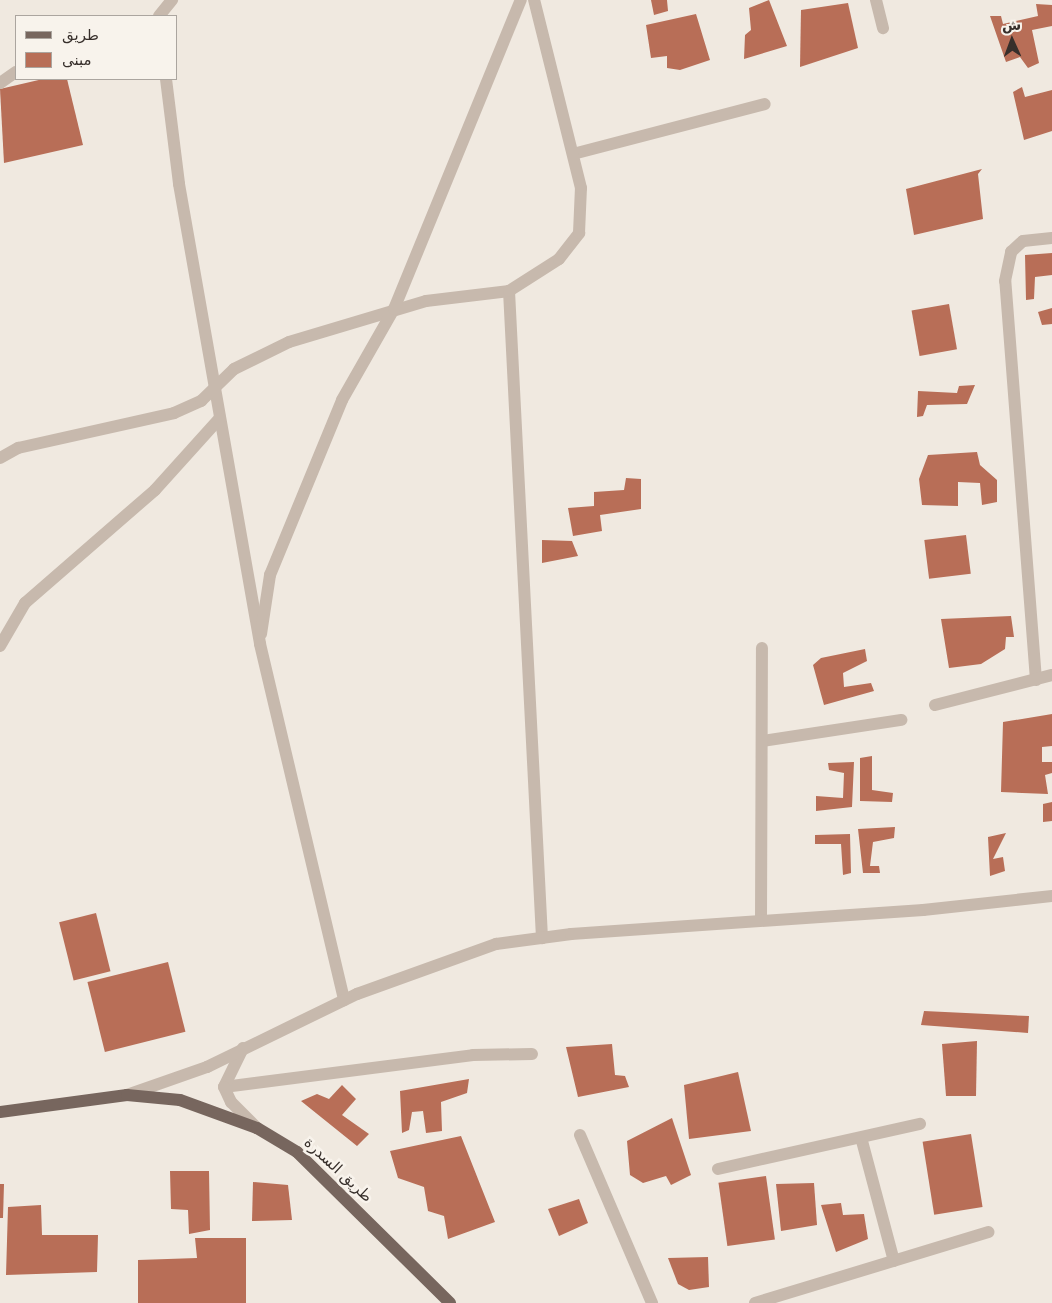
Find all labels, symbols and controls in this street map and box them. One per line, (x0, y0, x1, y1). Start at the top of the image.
legend (15, 15, 178, 80)
north arrow (987, 15, 1037, 65)
text: ش (1002, 17, 1021, 33)
text: طريق (62, 26, 99, 44)
text: مبنى (62, 51, 92, 69)
street label: طريق السدرة (300, 1134, 376, 1206)

